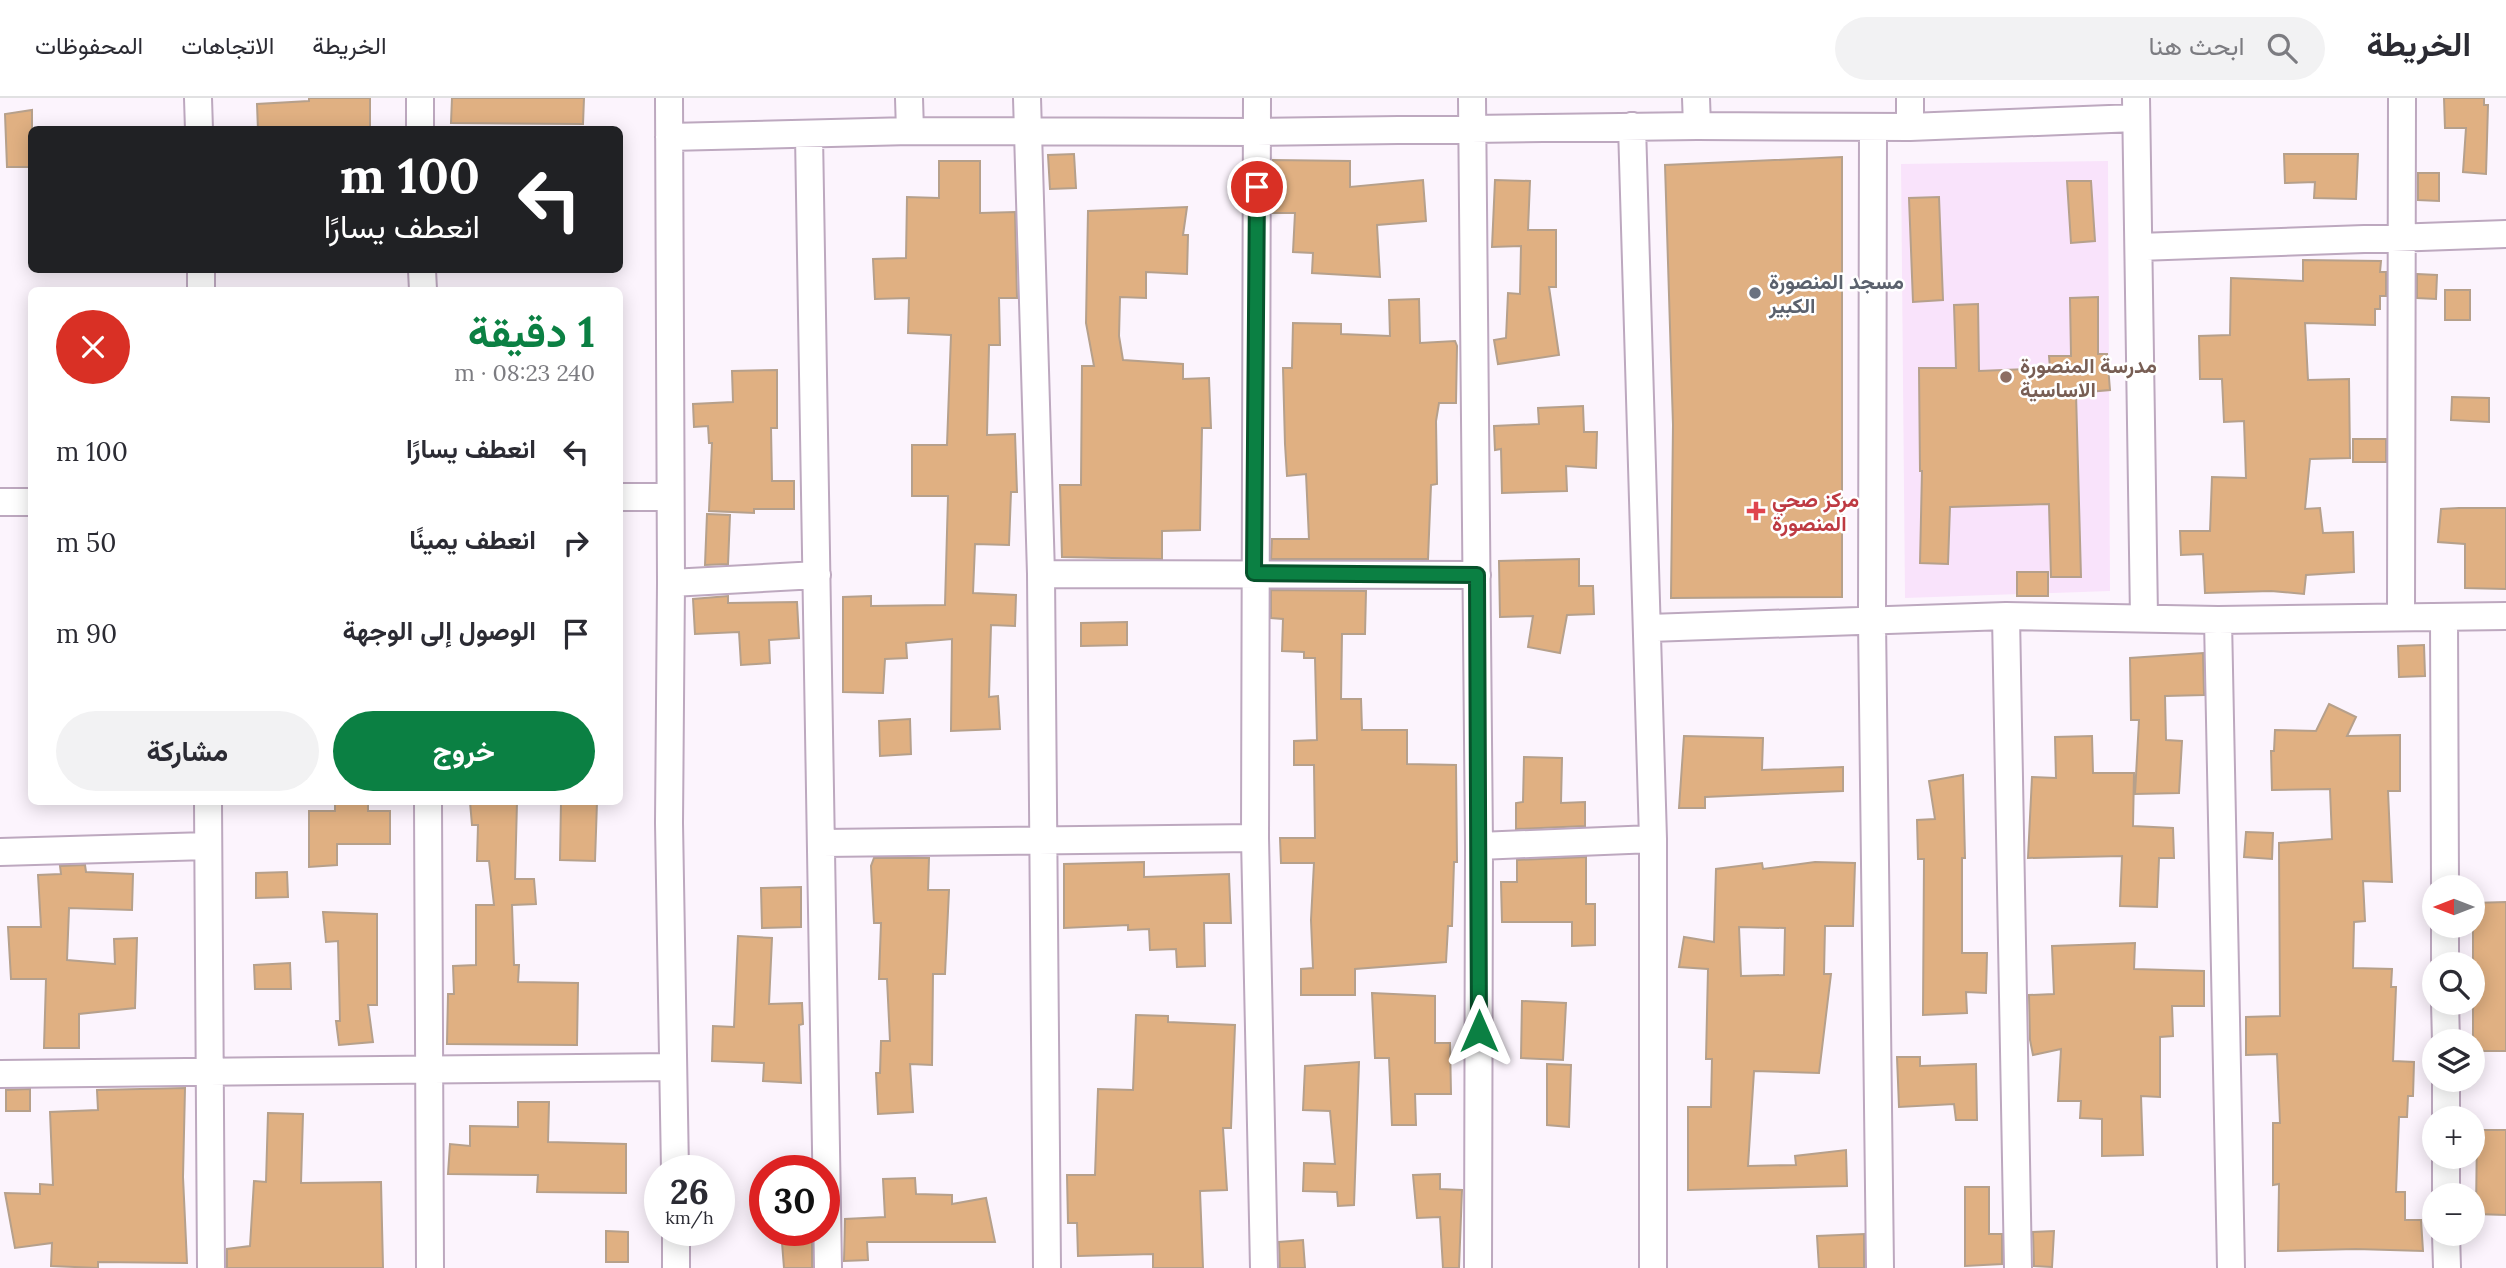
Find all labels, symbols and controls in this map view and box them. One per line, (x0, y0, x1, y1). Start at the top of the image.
search box (1835, 17, 2325, 80)
text: الخريطة (2367, 23, 2471, 65)
text: ابحث هنا (2148, 29, 2245, 62)
icon: search (2263, 29, 2301, 67)
text: المحفوظات (35, 30, 143, 61)
text: الاتجاهات (181, 30, 274, 61)
text: الخريطة (312, 30, 387, 61)
text: 100 m (340, 144, 480, 206)
icon: left (504, 154, 595, 245)
pin (1227, 157, 1287, 217)
icon: arrive (1238, 168, 1276, 206)
text: انعطف يسارًا (324, 206, 480, 247)
place label: مسجد المنصورة الكبير (1768, 268, 1904, 319)
marker: مسجد المنصورة الكبير (1747, 285, 1763, 301)
text: 1 دقيقة (468, 305, 595, 359)
button: close (56, 310, 130, 384)
place label: مدرسة المنصورة الاساسية (2020, 352, 2157, 403)
text: 240 m · 08:23 (454, 358, 595, 387)
marker: مدرسة المنصورة الاساسية (1998, 369, 2014, 385)
text: انعطف يسارًا (406, 432, 536, 465)
icon: left (557, 433, 595, 471)
text: 100 m (56, 435, 128, 468)
place label: مركز صحي المنصورة (1772, 486, 1859, 537)
marker: مركز صحي المنصورة (1746, 501, 1766, 521)
text: انعطف يمينًا (409, 523, 536, 556)
icon: right (557, 524, 595, 562)
text: 50 m (56, 526, 116, 559)
text: الوصول إلى الوجهة (343, 614, 536, 647)
icon: arrive (557, 615, 595, 653)
text: 90 m (56, 617, 117, 650)
button: مشاركة (56, 711, 319, 791)
button: خروج (333, 711, 595, 791)
north arrow (2422, 875, 2485, 938)
map controls (2422, 875, 2485, 1246)
button: search (2422, 952, 2485, 1015)
position arrow (1442, 994, 1516, 1068)
button: layers (2422, 1029, 2485, 1092)
button: + (2422, 1106, 2485, 1169)
speed limit sign: 30 (749, 1155, 840, 1246)
text: 26 (670, 1169, 709, 1214)
button: − (2422, 1183, 2485, 1246)
text: km/h (665, 1206, 714, 1229)

